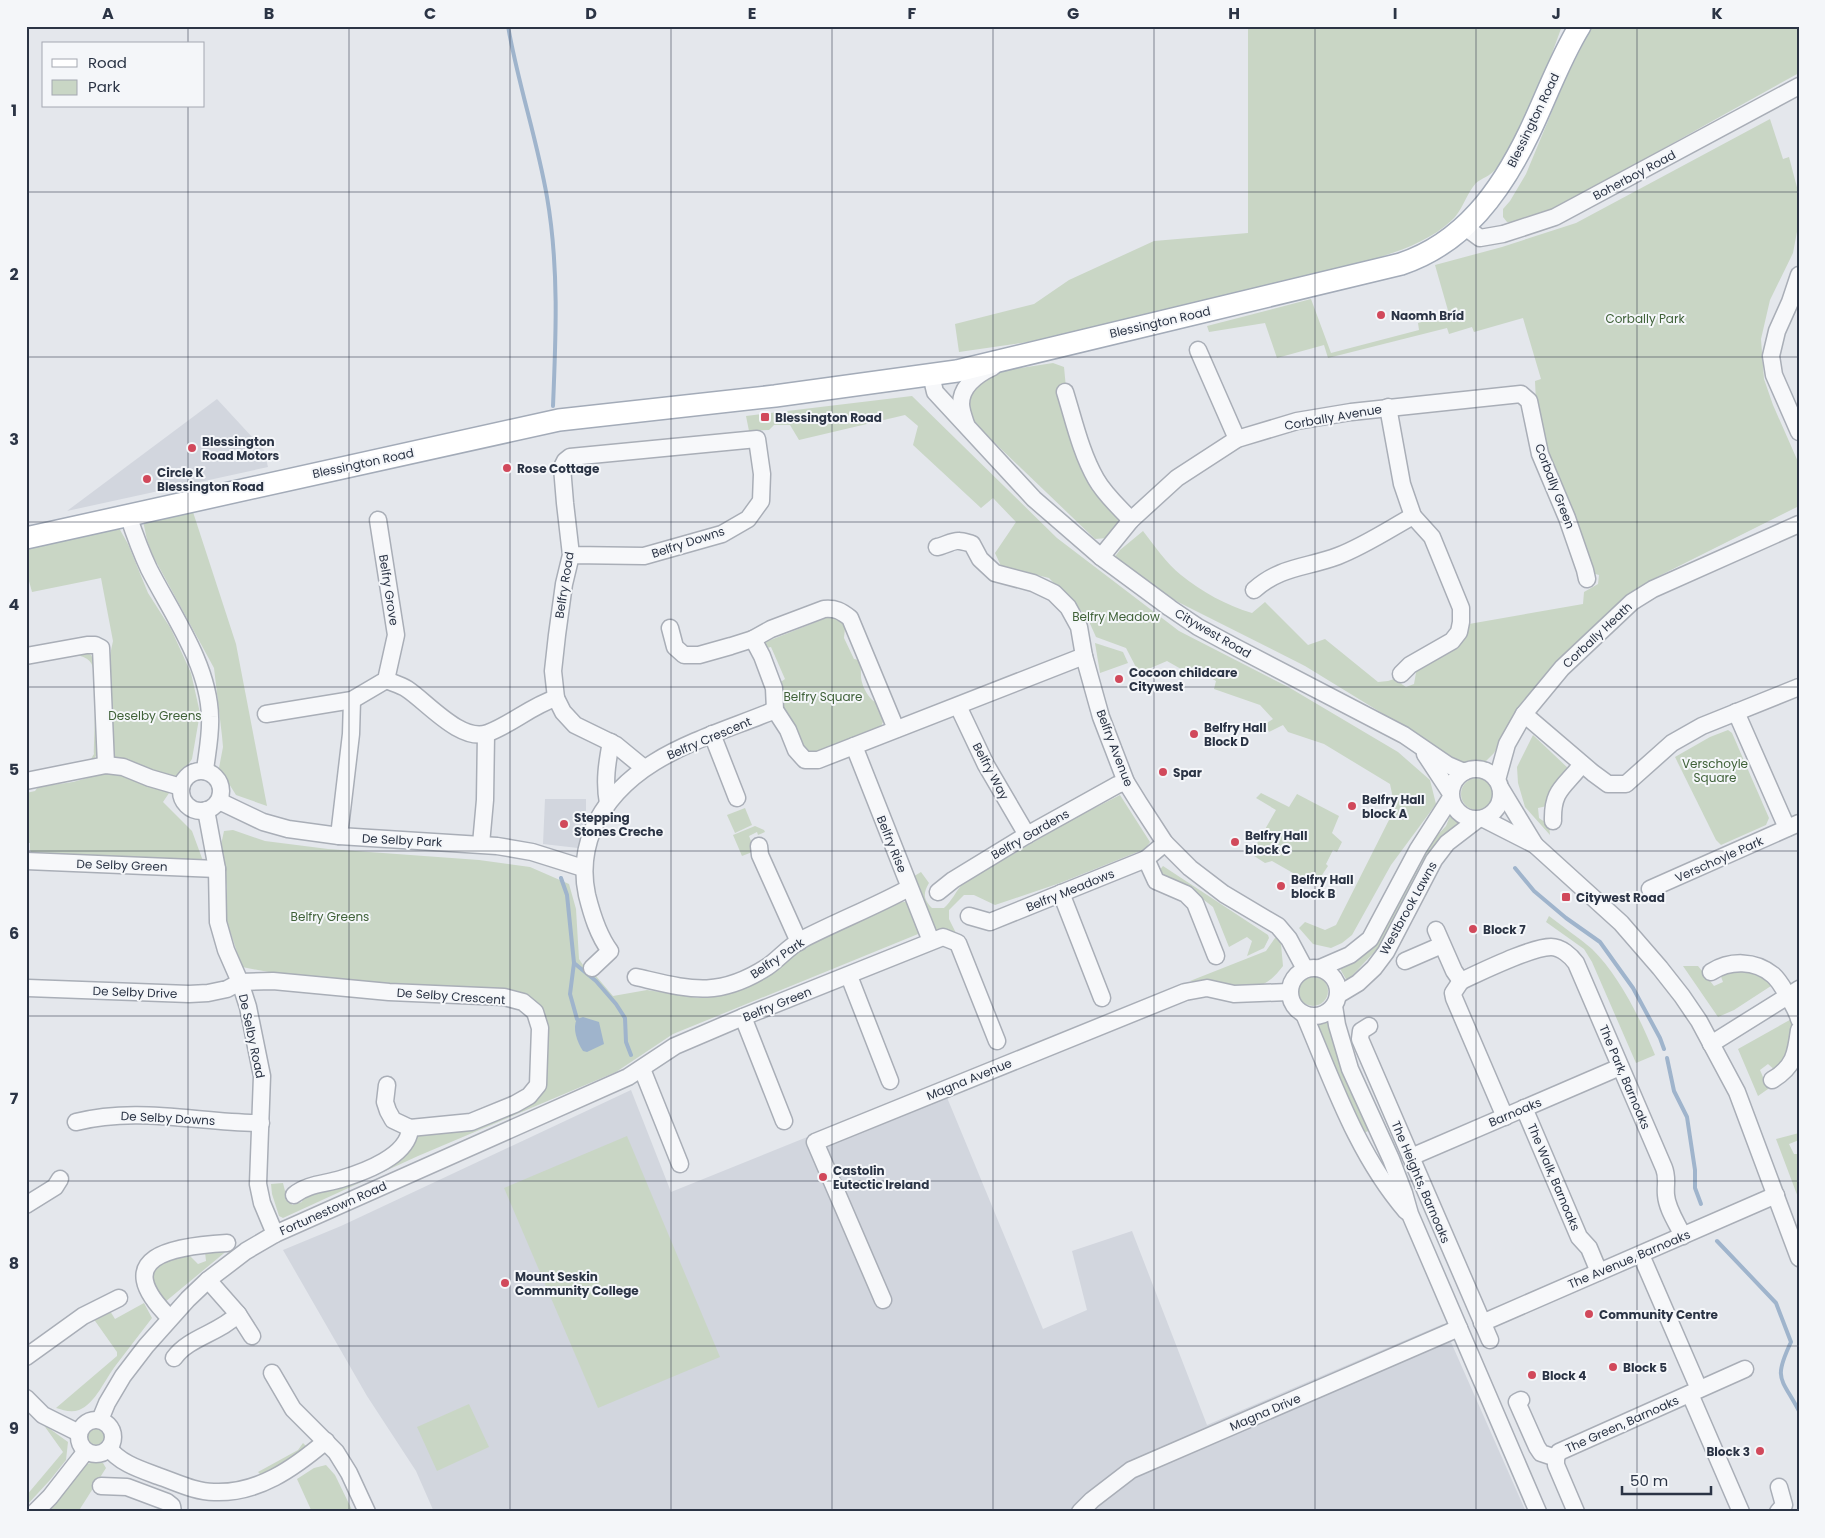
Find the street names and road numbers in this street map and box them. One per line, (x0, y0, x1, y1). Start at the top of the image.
street label: Blessington Road (1503, 70, 1563, 170)
street label: Boherboy Road (1590, 146, 1678, 204)
street label: Blessington Road (1108, 302, 1212, 342)
street label: Corbally Avenue (1283, 400, 1383, 434)
street label: Corbally Green (1531, 441, 1579, 531)
street label: Blessington Road (311, 444, 415, 482)
street label: Belfry Downs (649, 522, 727, 562)
street label: Belfry Road (550, 550, 578, 620)
street label: Belfry Grove (375, 553, 403, 627)
street label: Corbally Heath (1559, 598, 1635, 672)
street label: Citywest Road (1172, 604, 1254, 662)
street label: Belfry Avenue (1093, 707, 1137, 789)
street label: Belfry Crescent (664, 713, 754, 763)
street label: Belfry Way (969, 739, 1013, 803)
street label: Belfry Gardens (988, 805, 1072, 863)
street label: Belfry Rise (873, 813, 911, 875)
street label: De Selby Park (361, 829, 443, 851)
street label: Verschoyle Park (1672, 832, 1767, 886)
street label: De Selby Green (76, 855, 168, 875)
street label: Westbrook Lawns (1375, 858, 1441, 958)
street label: Belfry Meadows (1023, 865, 1117, 915)
street label: Belfry Park (747, 933, 808, 982)
street label: De Selby Drive (92, 982, 178, 1002)
street label: Belfry Green (740, 983, 814, 1025)
street label: De Selby Crescent (396, 984, 506, 1008)
street label: De Selby Road (235, 992, 269, 1080)
street label: The Park, Barnoaks (1595, 1022, 1655, 1132)
street label: Magna Avenue (924, 1054, 1014, 1104)
street label: Barnoaks (1486, 1093, 1544, 1131)
street label: De Selby Downs (120, 1107, 216, 1129)
street label: The Heights, Barnoaks (1388, 1118, 1454, 1246)
street label: The Walk, Barnoaks (1524, 1121, 1584, 1233)
street label: Fortunestown Road (277, 1177, 389, 1239)
street label: The Avenue, Barnoaks (1565, 1226, 1693, 1292)
street label: Magna Drive (1227, 1389, 1303, 1435)
street label: The Green, Barnoaks (1563, 1391, 1681, 1457)

